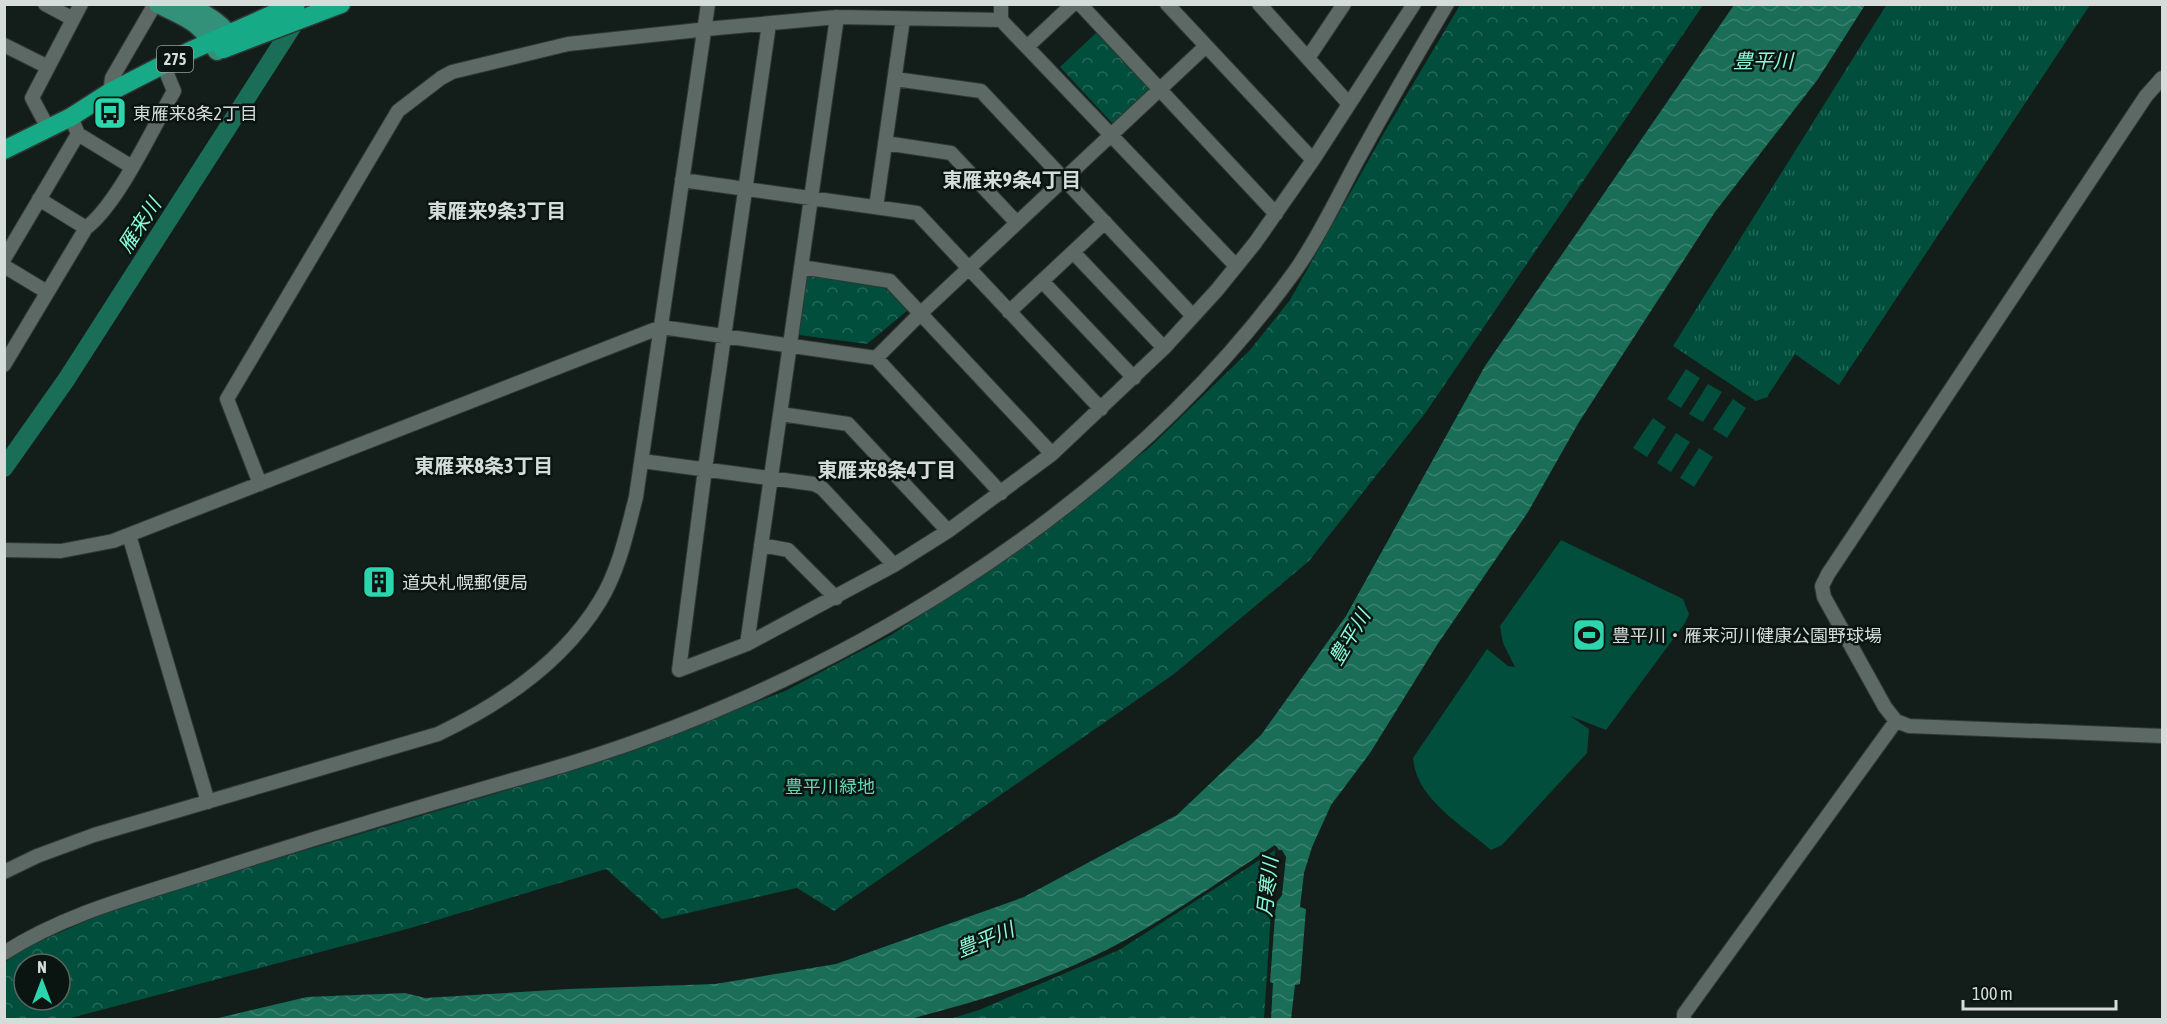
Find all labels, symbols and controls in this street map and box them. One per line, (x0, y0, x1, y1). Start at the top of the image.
road number: 275 (157, 46, 193, 72)
water label: 豊平川 (1733, 49, 1795, 72)
bus stop icon: 東雁来8条2丁目 (92, 95, 128, 131)
place label: 東雁来8条2丁目 (133, 103, 258, 124)
district label: 東雁来9条4丁目 (943, 168, 1081, 191)
water label: 雁来川 (113, 192, 166, 256)
district label: 東雁来9条3丁目 (428, 199, 566, 222)
district label: 東雁来8条3丁目 (415, 454, 553, 477)
district label: 東雁来8条4丁目 (818, 458, 956, 481)
building icon: 道央札幌郵便局 (361, 564, 397, 600)
place label: 道央札幌郵便局 (402, 572, 528, 593)
water label: 豊平川 (1324, 604, 1375, 669)
sports icon: 豊平川・雁来河川健康公園野球場 (1571, 617, 1607, 653)
place label: 豊平川・雁来河川健康公園野球場 (1612, 625, 1882, 646)
park label: 豊平川緑地 (785, 776, 875, 797)
water label: 月寒川 (1252, 854, 1282, 918)
water label: 豊平川 (953, 916, 1019, 961)
north arrow (12, 952, 72, 1012)
text: N (37, 958, 47, 976)
scale bar (1963, 973, 2116, 1011)
text: 100 m (1972, 983, 2013, 1004)

